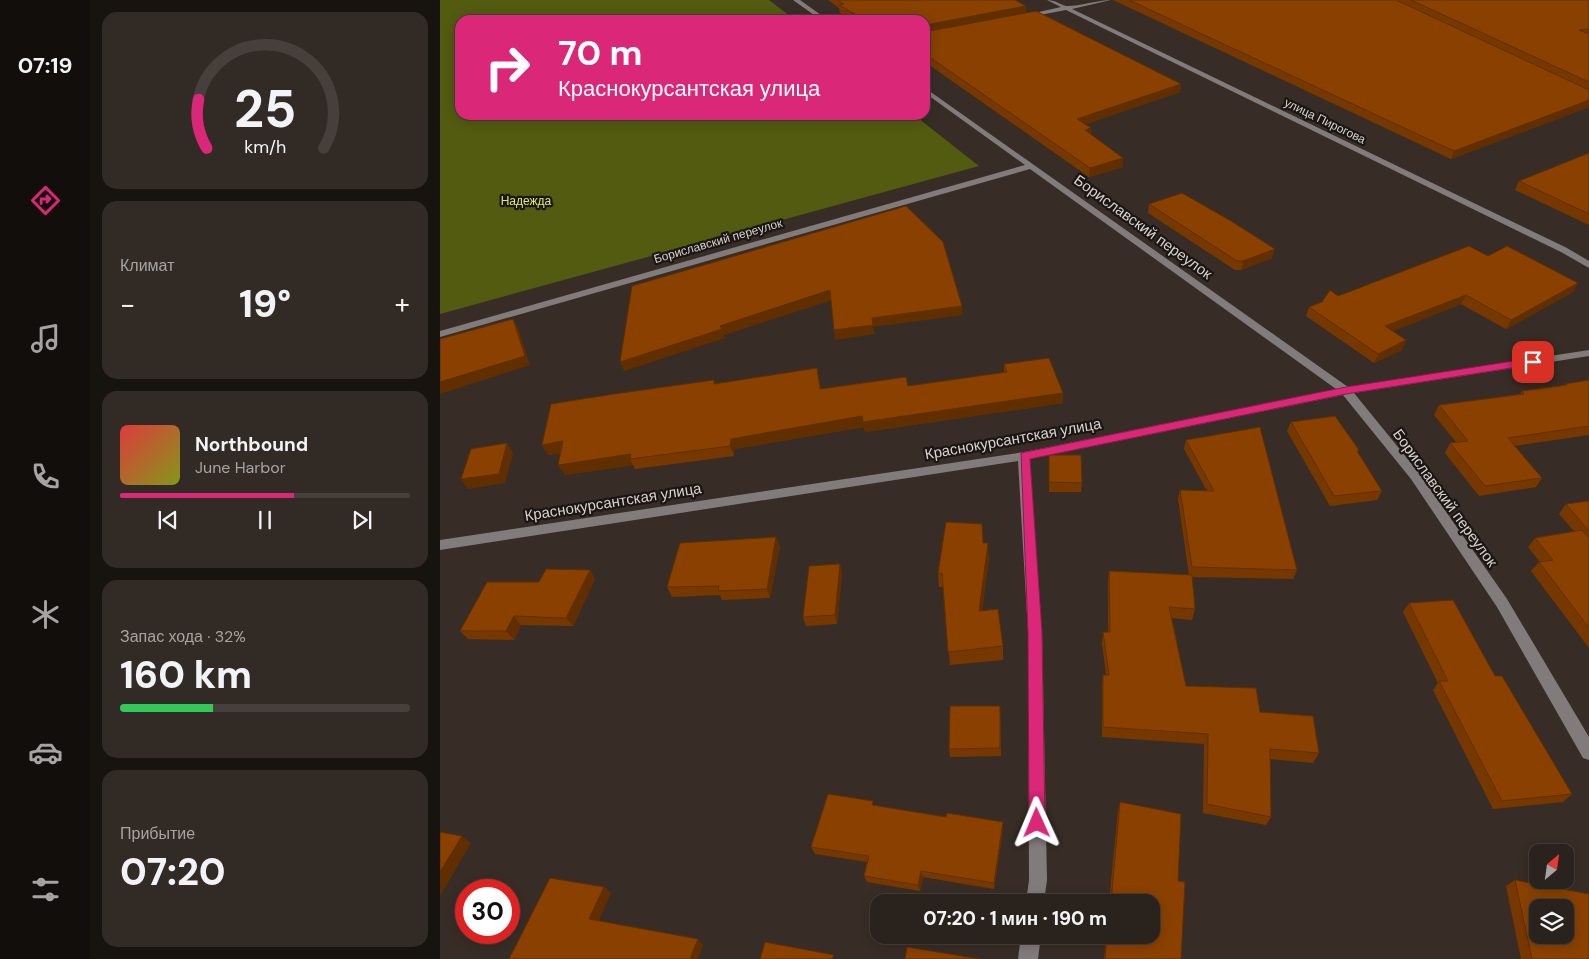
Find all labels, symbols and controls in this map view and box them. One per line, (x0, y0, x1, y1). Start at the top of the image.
text: 70 m (558, 30, 642, 76)
icon: right (475, 35, 540, 100)
text: 07:19 (18, 51, 72, 80)
text: Краснокурсантская улица (558, 74, 820, 103)
text: 25 (234, 75, 296, 143)
street label: улица Пирогова (1282, 94, 1369, 148)
text: km/h (244, 135, 286, 159)
street label: Бориславский переулок (1070, 170, 1216, 284)
icon: directions (28, 183, 63, 218)
park label: Надежда (501, 193, 552, 209)
street label: Бориславский переулок (652, 215, 785, 267)
text: Климат (120, 255, 174, 276)
text: 19° (239, 279, 291, 329)
text: − (120, 286, 135, 323)
text: + (395, 286, 410, 323)
icon: music (28, 321, 63, 356)
pin (1512, 341, 1554, 383)
icon: arrive (1519, 348, 1547, 376)
street label: Краснокурсантская улица (923, 414, 1103, 464)
street label: Бориславский переулок (1388, 425, 1502, 571)
text: Northbound (195, 432, 308, 457)
text: June Harbor (195, 457, 286, 478)
icon: phone (28, 459, 63, 494)
street label: Краснокурсантская улица (523, 478, 704, 526)
icon: previous (154, 506, 182, 534)
icon: pause (251, 506, 279, 534)
icon: next (348, 506, 376, 534)
icon: climate (28, 597, 63, 632)
text: Запас хода · 32% (120, 626, 246, 647)
text: 160 km (120, 650, 252, 700)
icon: car (28, 735, 63, 770)
position arrow (1010, 796, 1062, 848)
text: Прибытие (120, 823, 195, 844)
north arrow (1529, 844, 1574, 889)
map controls (1529, 844, 1574, 944)
text: 07:20 (120, 847, 226, 897)
icon: filters (28, 872, 63, 907)
speed limit sign: 30 (455, 879, 520, 944)
button: layers (1529, 899, 1574, 944)
text: 07:20 · 1 мин · 190 m (923, 906, 1107, 931)

